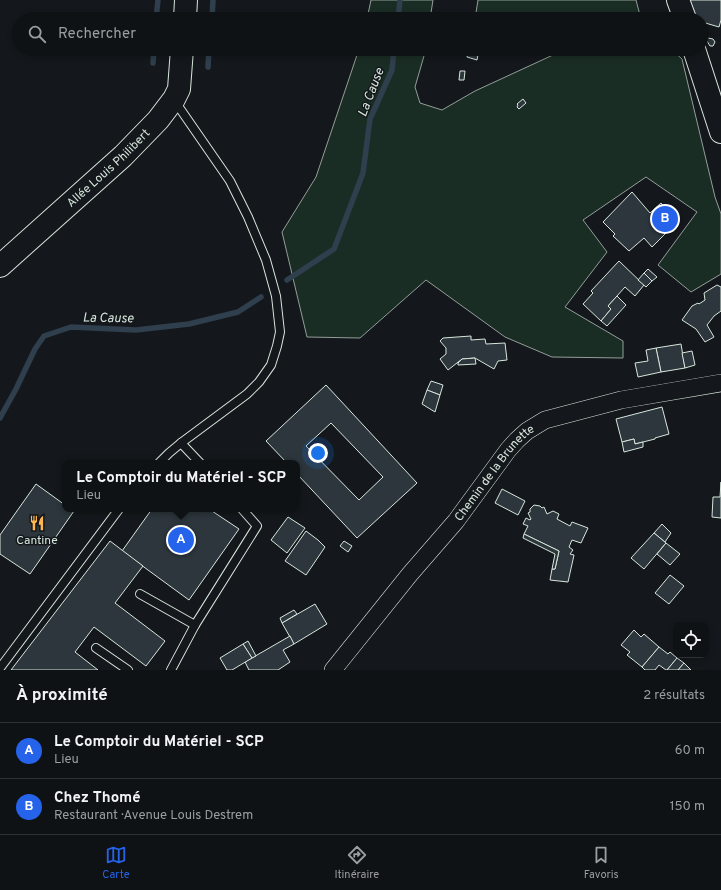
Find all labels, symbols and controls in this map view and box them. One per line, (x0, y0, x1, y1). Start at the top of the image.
search box (12, 12, 709, 56)
icon: search (26, 23, 48, 45)
text: Rechercher (58, 25, 136, 44)
water label: La Cause (355, 66, 389, 119)
street label: Allée Louis Philibert (64, 126, 154, 212)
pin: B (652, 204, 678, 234)
water label: La Cause (82, 311, 134, 327)
street label: Chemin de la Brunette (451, 421, 538, 525)
your location (308, 443, 328, 463)
popup (62, 460, 300, 512)
text: Le Comptoir du Matériel - SCP (76, 469, 286, 488)
text: Lieu (76, 488, 101, 504)
restaurant icon: Cantine (28, 514, 46, 532)
pin: A (168, 525, 194, 555)
place label: Cantine (16, 533, 58, 549)
map controls (673, 622, 709, 658)
button: locate (673, 622, 709, 658)
text: À proximité (16, 685, 108, 707)
text: 2 résultats (643, 688, 705, 704)
text: Le Comptoir du Matériel - SCP (54, 733, 264, 752)
text: A (24, 743, 34, 759)
text: 60 m (675, 743, 705, 759)
text: Lieu (54, 752, 79, 768)
text: Chez Thomé (54, 789, 141, 808)
text: B (25, 799, 33, 815)
text: 150 m (670, 799, 705, 815)
text: Restaurant · Avenue Louis Destrem (54, 808, 253, 824)
tab: Carte (102, 844, 130, 882)
tab: Itinéraire (334, 844, 379, 882)
tab: Favoris (584, 844, 619, 882)

